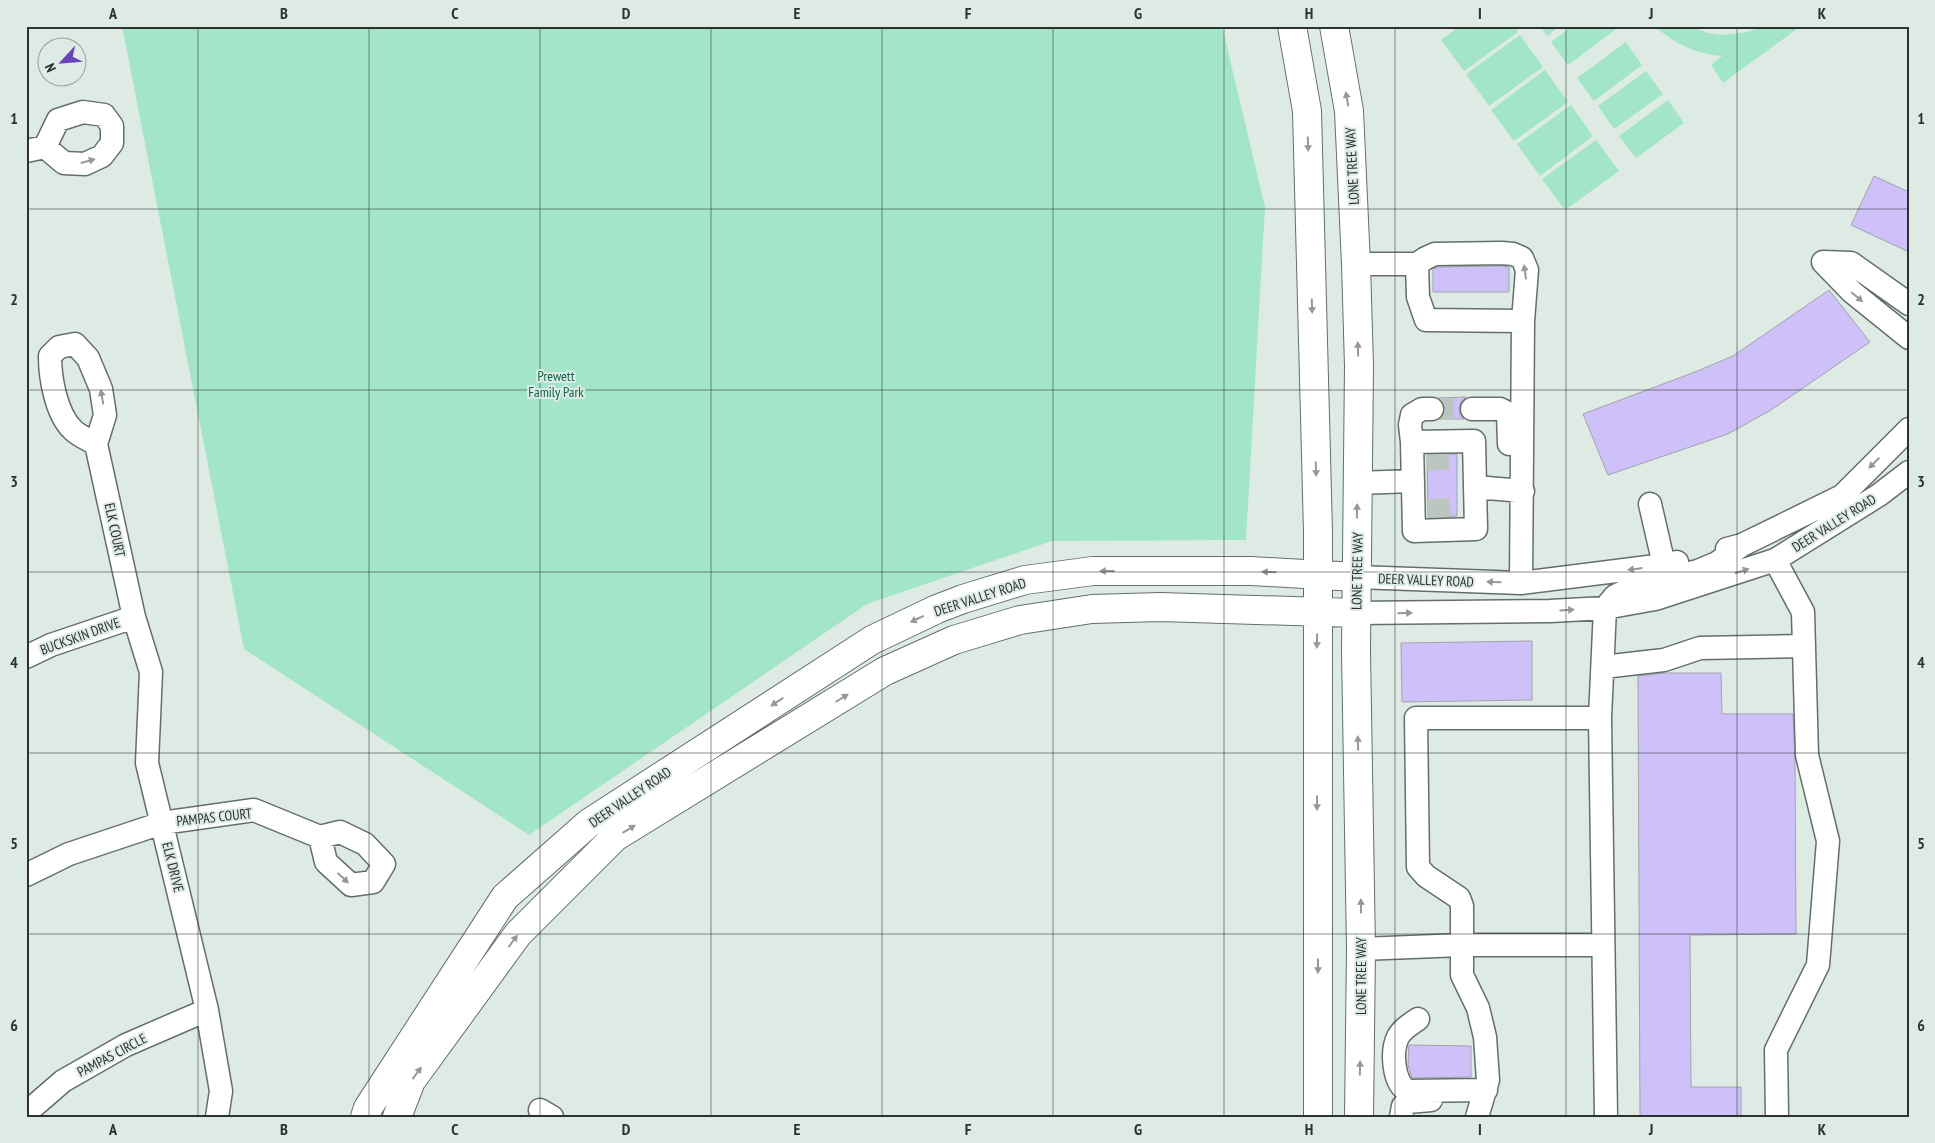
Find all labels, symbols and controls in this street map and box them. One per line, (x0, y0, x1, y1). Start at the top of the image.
text: A (108, 3, 118, 23)
text: B (280, 3, 288, 23)
text: C (451, 3, 459, 23)
text: D (622, 3, 631, 23)
text: E (794, 3, 801, 23)
text: F (965, 3, 972, 23)
text: G (1134, 3, 1142, 23)
text: H (1305, 3, 1313, 23)
text: I (1478, 3, 1482, 23)
text: J (1648, 3, 1653, 23)
text: K (1818, 3, 1827, 23)
north arrow (38, 38, 88, 88)
text: N (41, 60, 60, 75)
one-way arrow (1343, 92, 1351, 107)
text: 1 (10, 108, 18, 128)
text: 1 (1917, 108, 1925, 128)
street label: LONE TREE WAY (1341, 126, 1363, 205)
one-way arrow (1304, 136, 1312, 152)
one-way arrow (80, 157, 96, 165)
one-way arrow (1521, 264, 1529, 280)
text: 2 (10, 289, 18, 309)
text: 2 (1917, 289, 1925, 309)
one-way arrow (1851, 291, 1864, 302)
one-way arrow (1308, 298, 1316, 314)
one-way arrow (1354, 341, 1362, 357)
park label: Prewett Family Park (528, 367, 584, 401)
one-way arrow (98, 389, 106, 405)
one-way arrow (1869, 457, 1881, 469)
one-way arrow (1313, 461, 1321, 477)
text: 3 (10, 471, 18, 491)
text: 3 (1917, 471, 1925, 491)
street label: DEER VALLEY ROAD (1789, 490, 1879, 556)
street label: ELK COURT (101, 501, 130, 559)
one-way arrow (1353, 503, 1361, 519)
street label: LONE TREE WAY (1347, 531, 1367, 610)
one-way arrow (1626, 565, 1642, 573)
one-way arrow (1099, 567, 1115, 575)
one-way arrow (1735, 567, 1750, 575)
one-way arrow (1261, 568, 1277, 576)
street label: DEER VALLEY ROAD (1378, 569, 1474, 591)
street label: DEER VALLEY ROAD (932, 574, 1028, 620)
one-way arrow (1486, 578, 1502, 586)
one-way arrow (1560, 606, 1576, 614)
one-way arrow (1397, 609, 1413, 617)
street label: BUCKSKIN DRIVE (38, 613, 122, 659)
one-way arrow (910, 615, 924, 623)
one-way arrow (1313, 633, 1321, 649)
text: 4 (10, 652, 18, 672)
text: 4 (1917, 652, 1925, 672)
one-way arrow (836, 693, 849, 703)
one-way arrow (771, 697, 784, 706)
one-way arrow (1353, 735, 1361, 751)
street label: DEER VALLEY ROAD (585, 763, 675, 831)
one-way arrow (1313, 796, 1321, 812)
street label: PAMPAS COURT (175, 804, 253, 830)
one-way arrow (623, 824, 636, 833)
text: 5 (10, 833, 18, 853)
text: 5 (1917, 833, 1925, 853)
street label: ELK DRIVE (158, 840, 188, 894)
one-way arrow (337, 872, 350, 883)
one-way arrow (1356, 897, 1364, 913)
one-way arrow (507, 935, 518, 948)
street label: LONE TREE WAY (1352, 936, 1370, 1015)
one-way arrow (1314, 958, 1322, 974)
text: 6 (10, 1015, 18, 1035)
text: 6 (1917, 1015, 1925, 1035)
street label: PAMPAS CIRCLE (74, 1029, 150, 1081)
one-way arrow (1356, 1060, 1364, 1076)
one-way arrow (412, 1066, 422, 1080)
text: A (108, 1119, 118, 1139)
text: B (280, 1119, 288, 1139)
text: C (451, 1119, 459, 1139)
text: D (622, 1119, 631, 1139)
text: E (794, 1119, 801, 1139)
text: F (965, 1119, 972, 1139)
text: G (1134, 1119, 1142, 1139)
text: H (1305, 1119, 1313, 1139)
text: I (1478, 1119, 1482, 1139)
text: J (1648, 1119, 1653, 1139)
text: K (1818, 1119, 1827, 1139)

